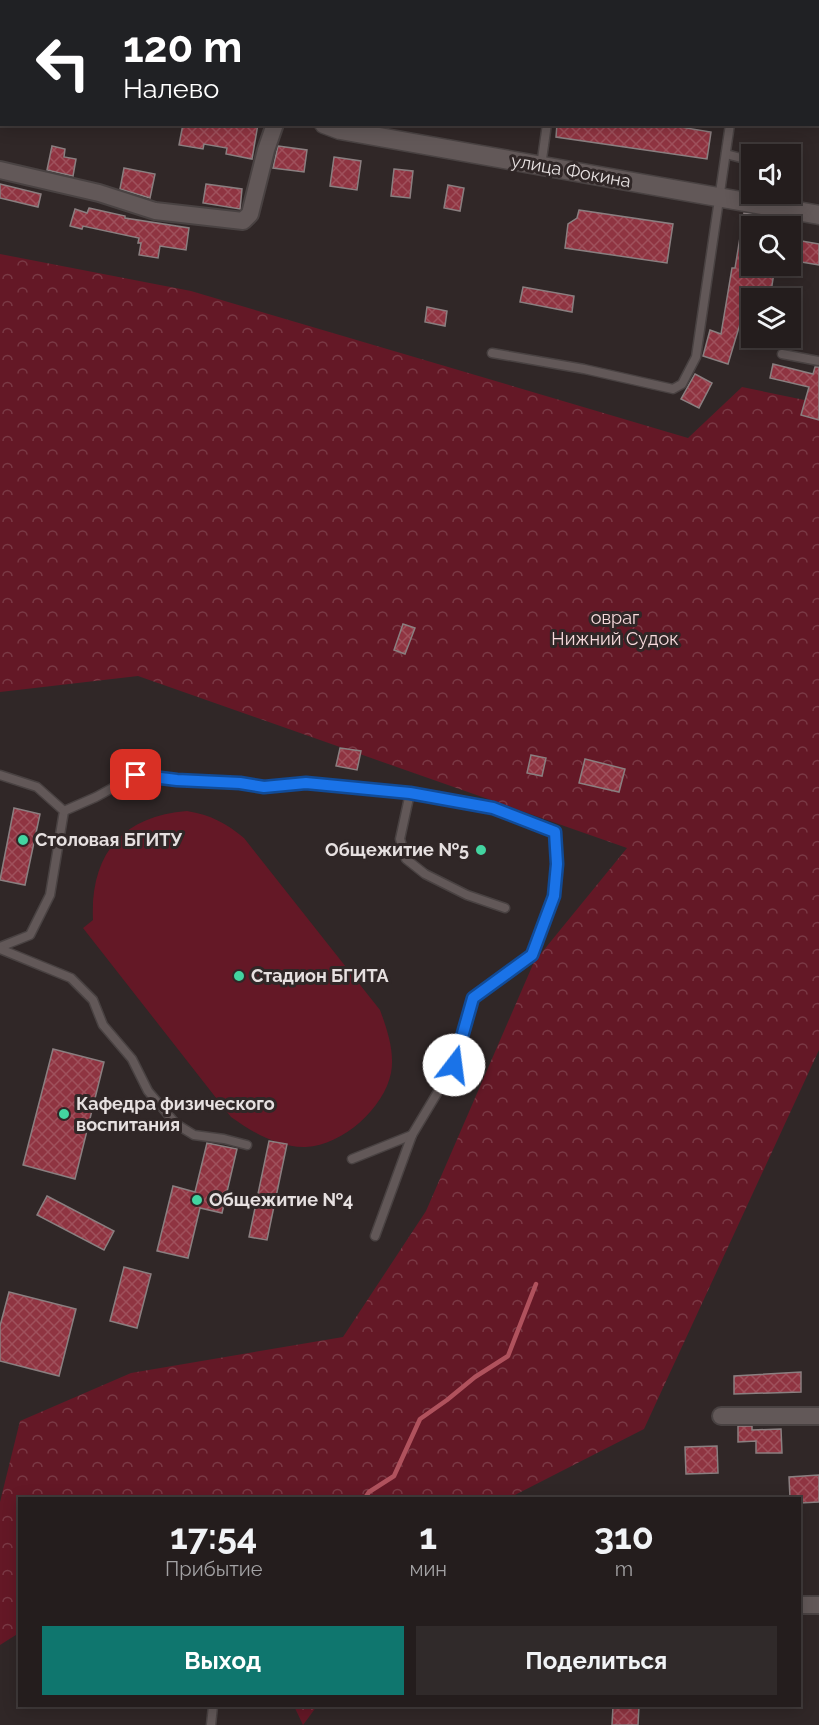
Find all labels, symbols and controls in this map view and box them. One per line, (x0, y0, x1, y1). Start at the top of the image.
text: 120 m (123, 23, 242, 72)
icon: left (24, 24, 102, 102)
text: Налево (123, 73, 219, 104)
map controls (741, 144, 801, 348)
button: sound (741, 144, 801, 204)
street label: улица Фокина (510, 150, 633, 191)
button: search (741, 216, 801, 276)
button: layers (741, 288, 801, 348)
park label: овраг Нижний Судок (551, 607, 679, 649)
pin (110, 749, 161, 800)
icon: arrive (119, 758, 152, 791)
place label: Столовая БГИТУ (35, 829, 182, 850)
marker: Столовая БГИТУ (16, 833, 30, 847)
place label: Общежитие №5 (325, 839, 469, 860)
marker: Общежитие №5 (474, 843, 488, 857)
place label: Стадион БГИТА (251, 965, 390, 986)
marker: Стадион БГИТА (232, 969, 246, 983)
position arrow (422, 1033, 486, 1097)
place label: Кафедра физического воспитания (76, 1093, 275, 1135)
marker: Кафедра физического воспитания (57, 1107, 71, 1121)
place label: Общежитие №4 (209, 1189, 353, 1210)
marker: Общежитие №4 (190, 1193, 204, 1207)
text: 17:54 (170, 1515, 257, 1557)
text: 1 (419, 1515, 437, 1557)
text: 310 (594, 1515, 654, 1557)
text: Прибытие (165, 1557, 262, 1581)
text: мин (409, 1557, 447, 1581)
text: m (615, 1557, 633, 1581)
button: Выход (42, 1626, 404, 1695)
button: Поделиться (416, 1626, 777, 1695)

